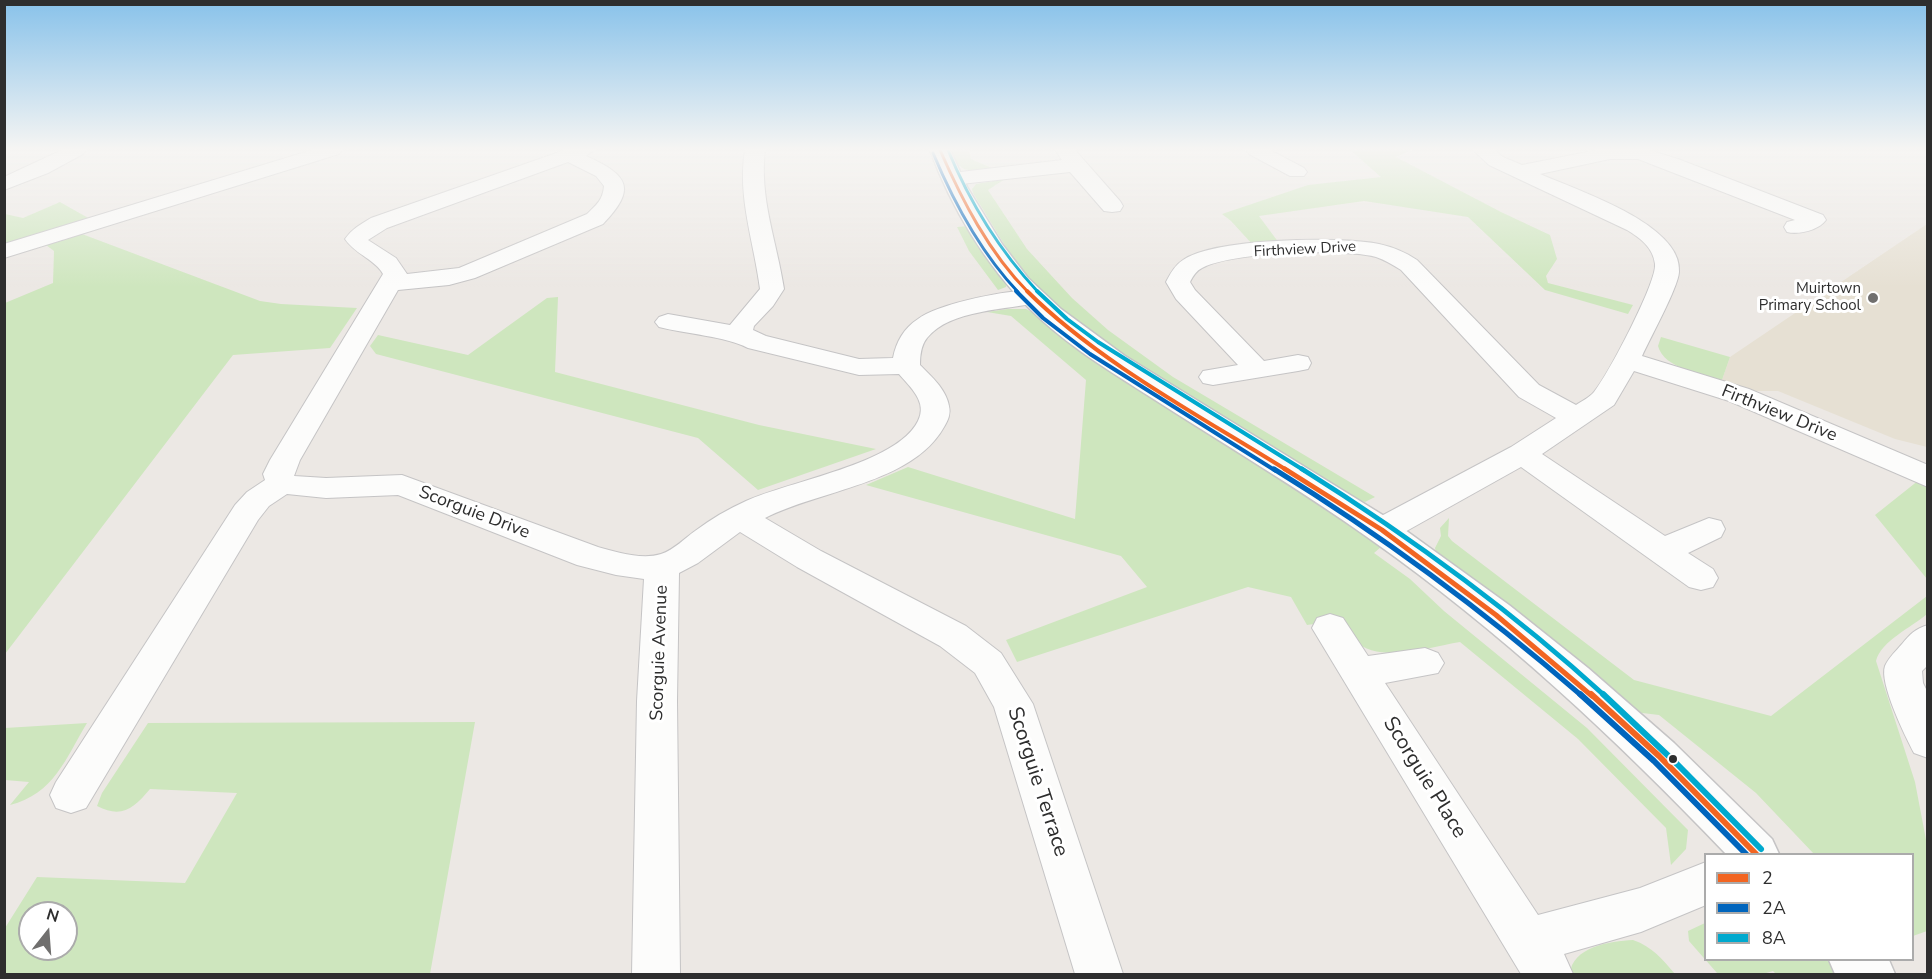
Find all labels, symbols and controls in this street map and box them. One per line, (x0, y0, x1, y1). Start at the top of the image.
street label: Firthview Drive (1253, 238, 1357, 262)
place label: Muirtown Primary School (1759, 280, 1861, 315)
marker: Muirtown Primary School (1866, 291, 1880, 305)
street label: Firthview Drive (1718, 381, 1840, 447)
street label: Scorguie Drive (415, 482, 533, 544)
street label: Scorguie Avenue (647, 585, 673, 721)
street label: Scorguie Terrace (1001, 704, 1073, 860)
street label: Scorguie Place (1377, 713, 1471, 843)
unlabelled marker (1667, 753, 1679, 765)
legend (1704, 853, 1914, 961)
text: 2 (1762, 866, 1773, 890)
text: 2A (1762, 896, 1786, 920)
north arrow (18, 901, 78, 961)
text: N (44, 903, 62, 928)
text: 8A (1762, 926, 1786, 950)

